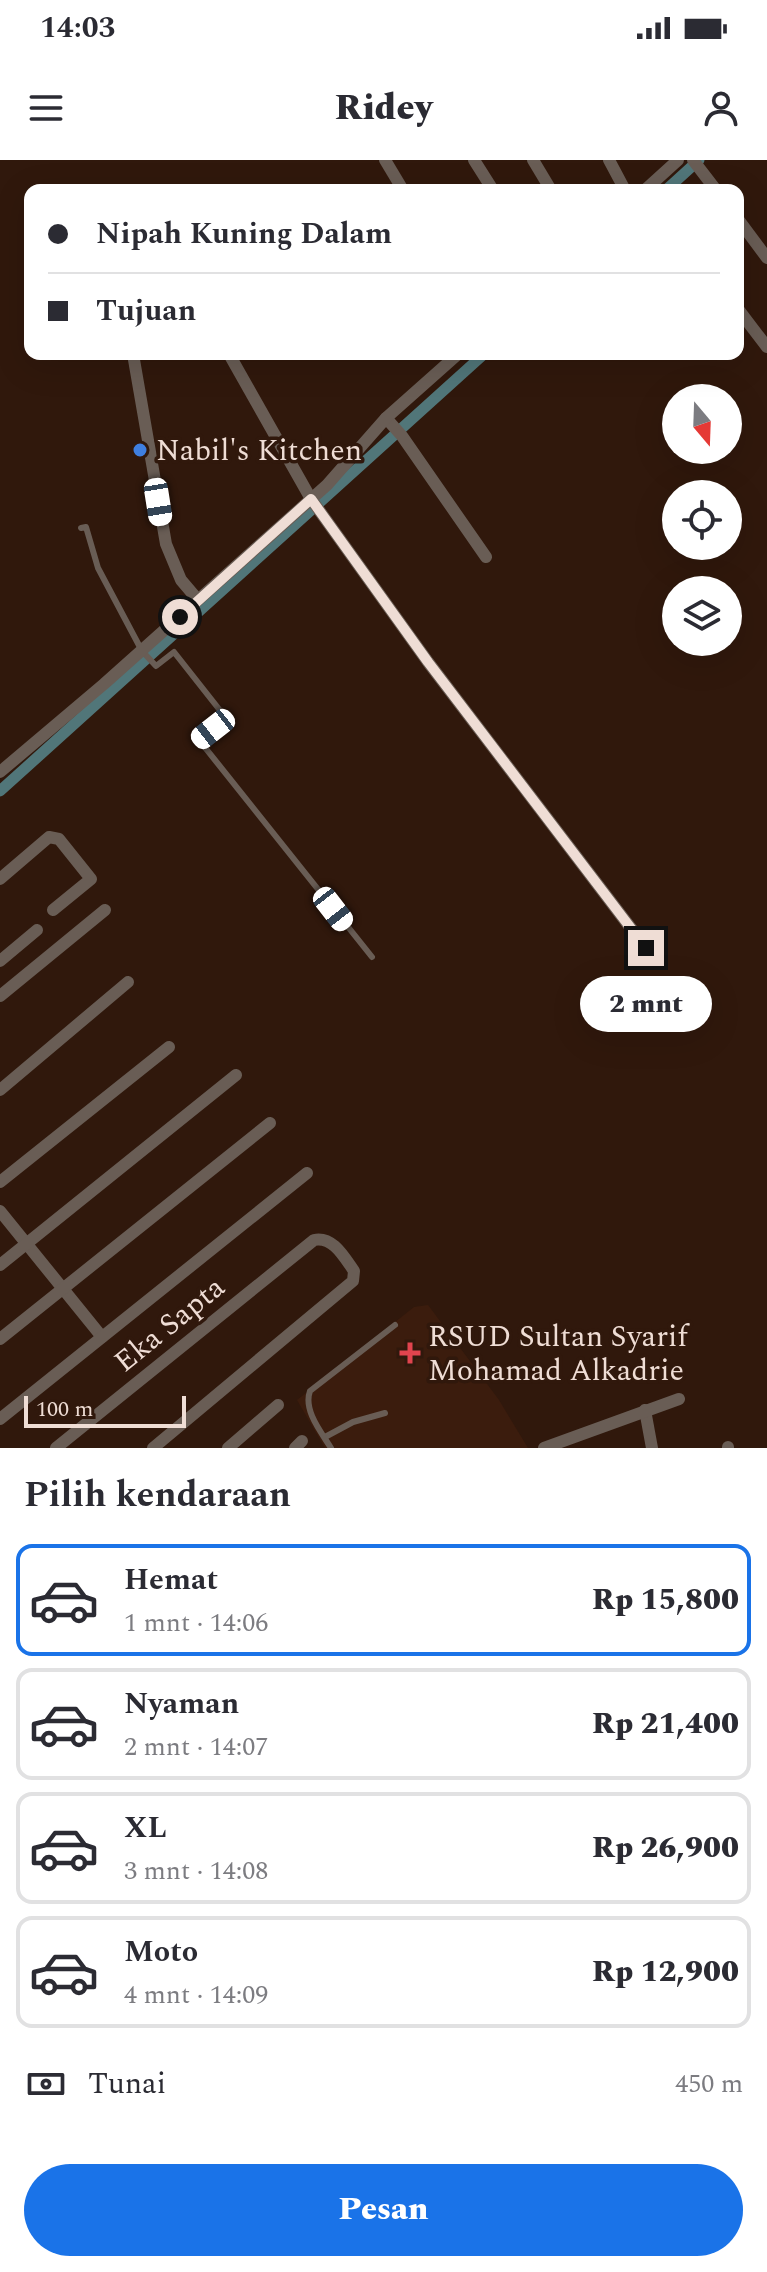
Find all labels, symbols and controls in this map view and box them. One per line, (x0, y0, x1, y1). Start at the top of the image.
text: 14:03 (40, 5, 115, 51)
text: Ridey (335, 81, 432, 136)
icon: menu (24, 86, 68, 130)
icon: person (699, 86, 743, 130)
text: Nipah Kuning Dalam (96, 211, 392, 257)
text: Tujuan (96, 288, 196, 334)
north arrow (662, 384, 742, 464)
map controls (662, 384, 742, 656)
place label: Nabil's Kitchen (156, 428, 362, 474)
marker: Nabil's Kitchen (131, 441, 149, 459)
car (142, 476, 174, 528)
button: locate (662, 480, 742, 560)
button: layers (662, 576, 742, 656)
route start (162, 599, 198, 635)
car (187, 705, 239, 753)
car (309, 883, 357, 935)
route end (628, 930, 664, 966)
callout: 2 mnt (580, 976, 712, 1032)
text: 2 mnt (609, 984, 683, 1024)
street label: Eka Sapta (104, 1265, 235, 1384)
place label: RSUD Sultan Syarif Mohamad Alkadrie (428, 1314, 691, 1394)
marker: RSUD Sultan Syarif Mohamad Alkadrie (399, 1342, 421, 1364)
scale bar (24, 1392, 186, 1428)
text: 100 m (36, 1393, 93, 1426)
text: Pilih kendaraan (24, 1468, 291, 1523)
text: Hemat (124, 1557, 218, 1603)
icon: car (28, 1564, 100, 1636)
text: Rp 15,800 (592, 1577, 739, 1623)
text: 1 mnt · 14:06 (124, 1603, 268, 1643)
text: Nyaman (124, 1681, 239, 1727)
icon: car (28, 1688, 100, 1760)
text: Rp 21,400 (592, 1701, 739, 1747)
text: 2 mnt · 14:07 (124, 1727, 268, 1767)
text: XL (124, 1805, 167, 1851)
icon: car (28, 1812, 100, 1884)
text: Rp 26,900 (592, 1825, 739, 1871)
text: 3 mnt · 14:08 (124, 1851, 268, 1891)
text: Moto (124, 1929, 198, 1975)
icon: car (28, 1936, 100, 2008)
text: Rp 12,900 (592, 1949, 739, 1995)
text: 4 mnt · 14:09 (124, 1975, 268, 2015)
text: Tunai (88, 2061, 166, 2107)
icon: cash (24, 2062, 68, 2106)
text: 450 m (675, 2064, 743, 2104)
button: Pesan (24, 2164, 743, 2256)

